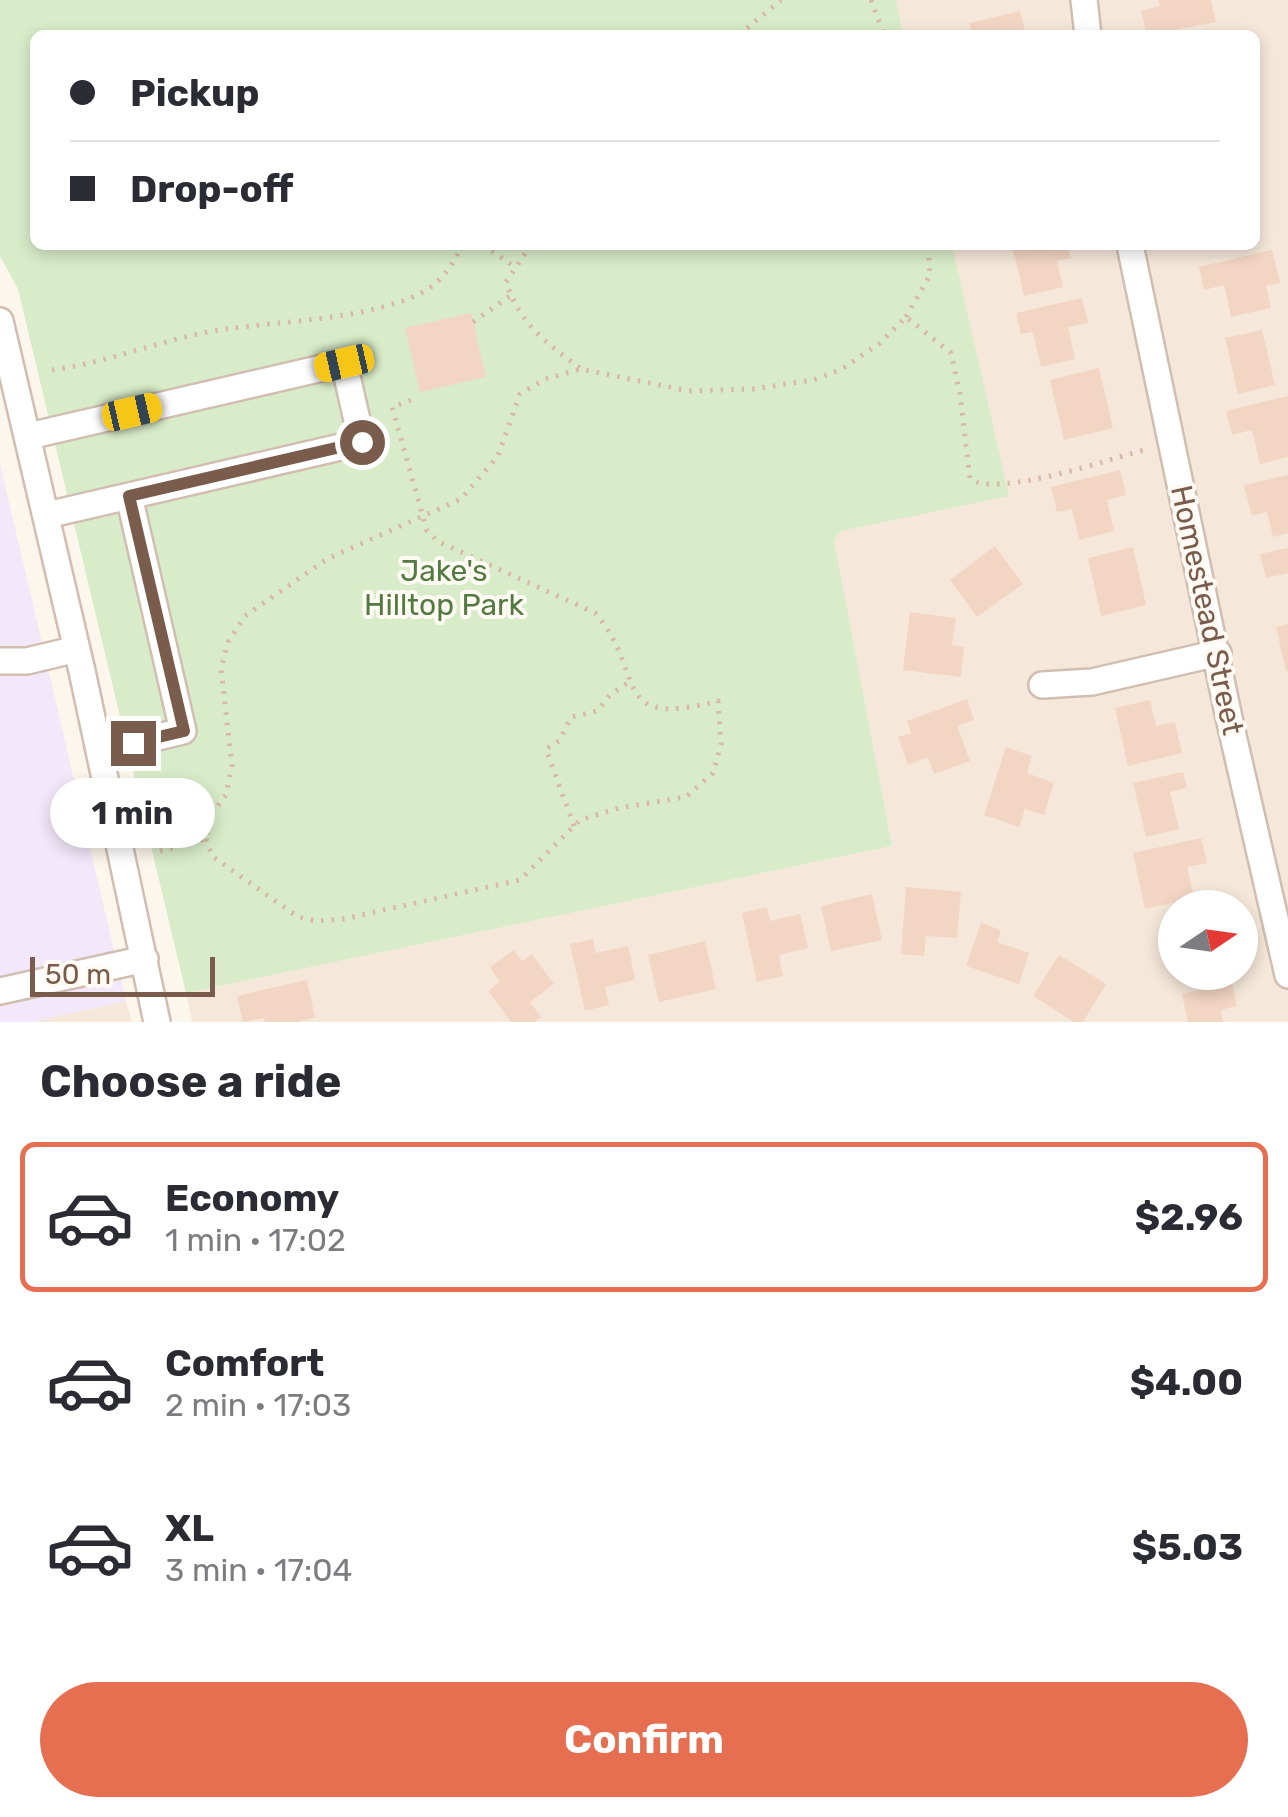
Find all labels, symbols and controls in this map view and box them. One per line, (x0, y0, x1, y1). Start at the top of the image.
text: Pickup (130, 70, 259, 116)
text: Drop-off (130, 166, 293, 212)
car (311, 342, 377, 384)
car (99, 391, 165, 433)
route start (340, 420, 385, 465)
street label: Homestead Street (1163, 482, 1251, 738)
park label: Jake's Hilltop Park (364, 553, 524, 623)
route end (111, 721, 156, 766)
callout: 1 min (51, 778, 216, 848)
text: 1 min (92, 794, 173, 832)
north arrow (1158, 890, 1258, 990)
map controls (1158, 890, 1258, 990)
scale bar (30, 952, 215, 996)
text: 50 m (45, 958, 111, 991)
text: Choose a ride (40, 1055, 342, 1108)
icon: car (45, 1172, 135, 1262)
text: Economy (165, 1175, 339, 1221)
text: $2.96 (1135, 1194, 1243, 1240)
text: 1 min · 17:02 (165, 1221, 346, 1259)
icon: car (45, 1337, 135, 1427)
text: Comfort (165, 1340, 324, 1386)
text: $4.00 (1130, 1359, 1243, 1405)
text: 2 min · 17:03 (165, 1386, 351, 1424)
icon: car (45, 1502, 135, 1592)
text: XL (165, 1505, 214, 1551)
text: $5.03 (1132, 1524, 1243, 1570)
text: 3 min · 17:04 (165, 1551, 352, 1589)
button: Confirm (40, 1682, 1248, 1797)

